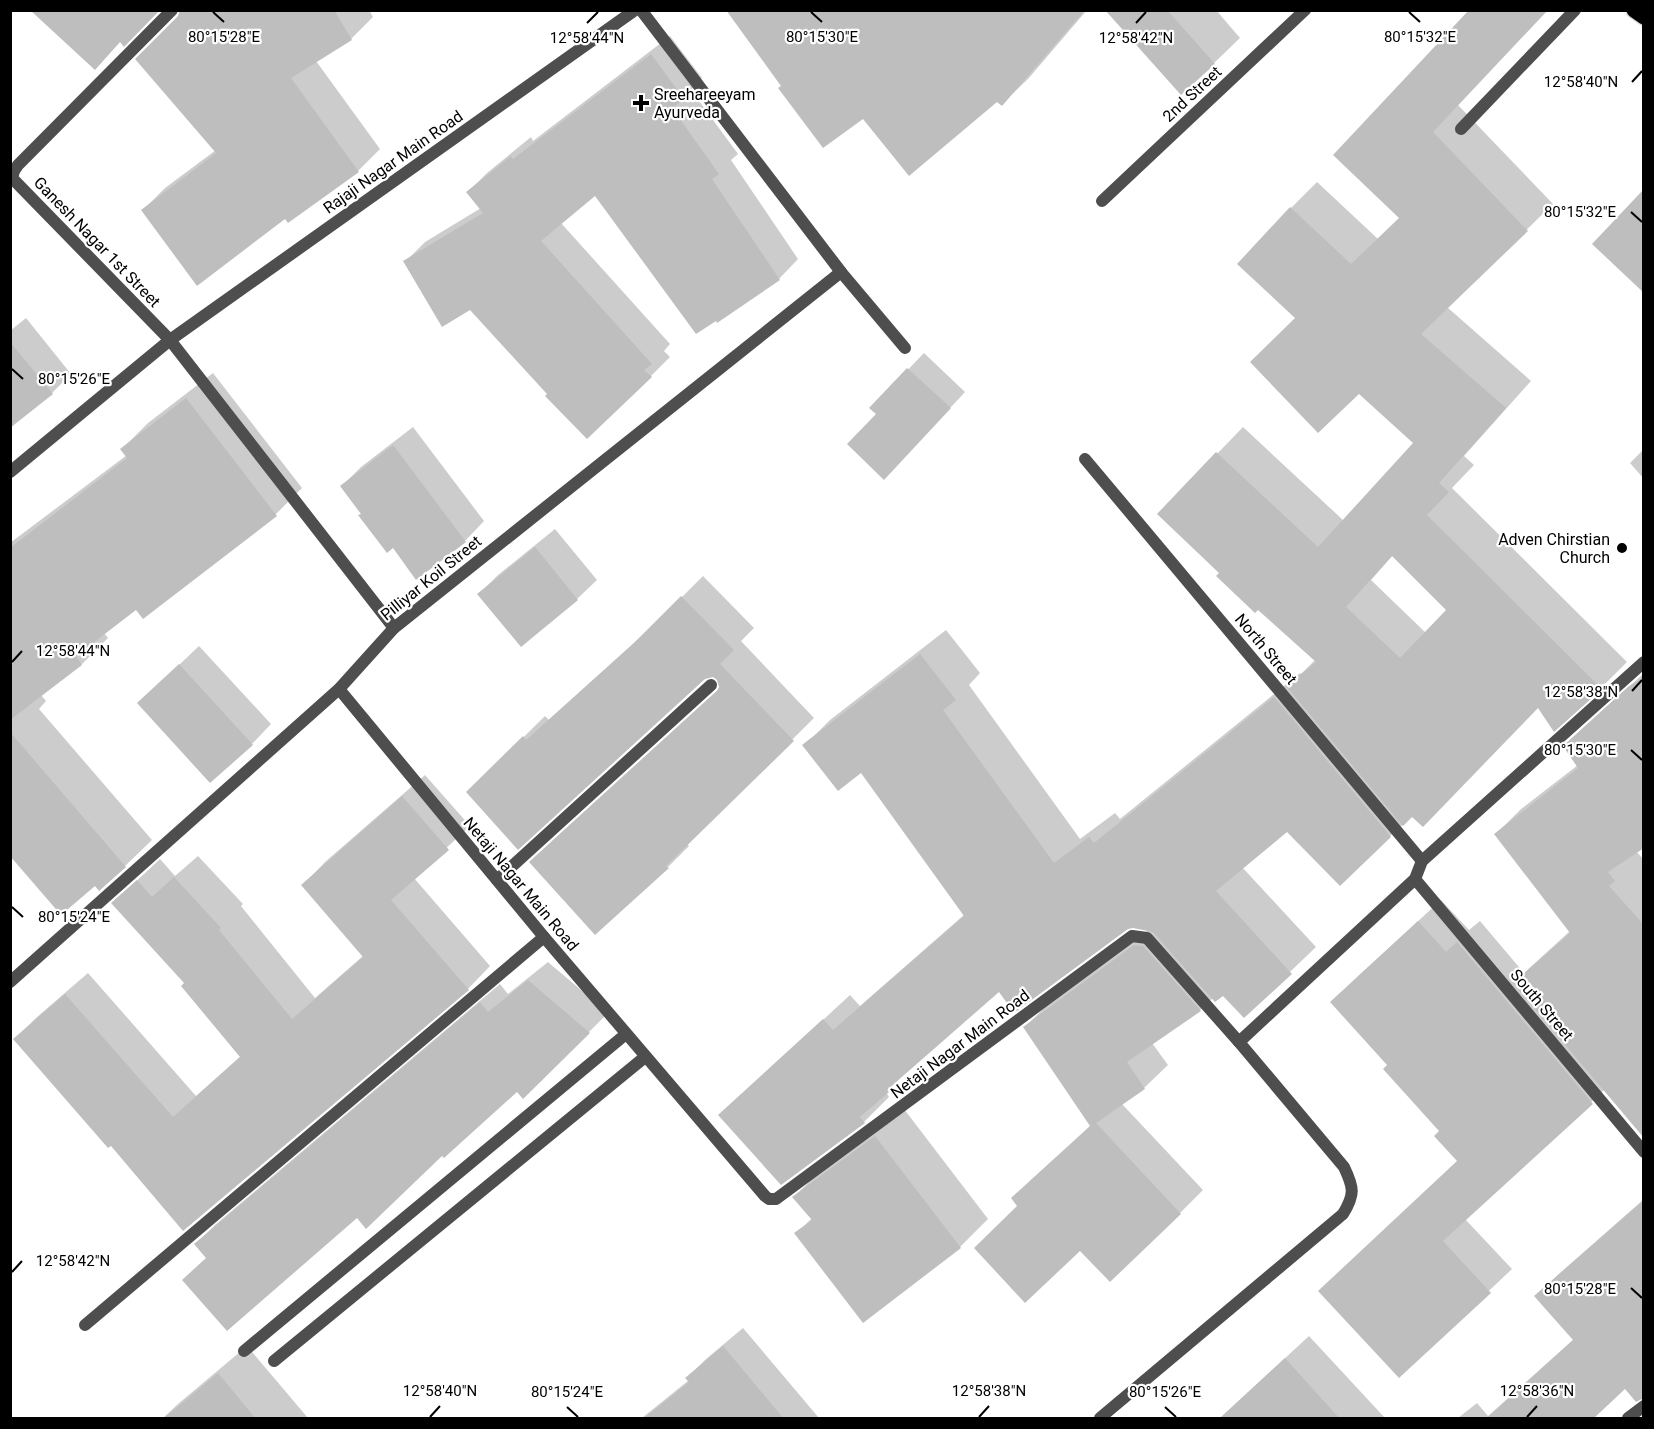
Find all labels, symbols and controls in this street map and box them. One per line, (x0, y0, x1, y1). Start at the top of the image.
text: 80°15'28"E (188, 28, 261, 46)
text: 80°15'30"E (786, 28, 859, 46)
text: 80°15'32"E (1384, 28, 1457, 46)
text: 12°58'44"N (550, 29, 624, 47)
text: 12°58'42"N (1099, 29, 1173, 47)
street label: 2nd Street (1159, 62, 1225, 126)
text: 12°58'40"N (1544, 73, 1618, 91)
place label: Sreehareeyam Ayurveda (654, 85, 756, 122)
marker: Sreehareeyam Ayurveda (632, 94, 650, 112)
street label: Rajaji Nagar Main Road (320, 107, 466, 217)
street label: Ganesh Nagar 1st Street (30, 173, 164, 311)
text: 80°15'32"E (1544, 203, 1617, 221)
text: 80°15'26"E (38, 370, 111, 388)
place label: Adven Chirstian Church (1498, 530, 1610, 567)
street label: Pilliyar Koil Street (377, 532, 485, 624)
marker: Adven Chirstian Church (1615, 541, 1629, 555)
street label: North Street (1231, 610, 1301, 688)
text: 12°58'44"N (36, 642, 110, 660)
text: 12°58'38"N (1544, 683, 1618, 701)
text: 80°15'30"E (1544, 741, 1617, 759)
street label: Netaji Nagar Main Road (459, 813, 583, 955)
text: 80°15'24"E (38, 908, 111, 926)
street label: South Street (1507, 965, 1577, 1045)
street label: Netaji Nagar Main Road (887, 986, 1033, 1102)
text: 12°58'42"N (36, 1252, 110, 1270)
text: 80°15'28"E (1544, 1280, 1617, 1298)
text: 12°58'40"N (403, 1382, 477, 1400)
text: 12°58'38"N (952, 1382, 1026, 1400)
text: 12°58'36"N (1500, 1382, 1574, 1400)
text: 80°15'24"E (531, 1383, 604, 1401)
text: 80°15'26"E (1129, 1383, 1202, 1401)

